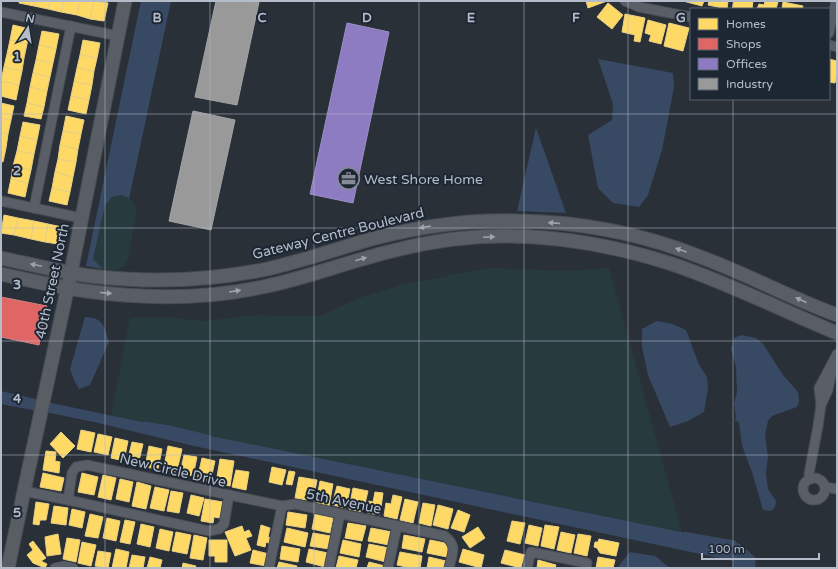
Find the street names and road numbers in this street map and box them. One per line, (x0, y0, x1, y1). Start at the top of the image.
street label: Gateway Centre Boulevard (251, 204, 426, 263)
street label: 40th Street North (32, 222, 73, 340)
street label: New Circle Drive (118, 450, 228, 491)
street label: 5th Avenue (305, 485, 383, 518)

